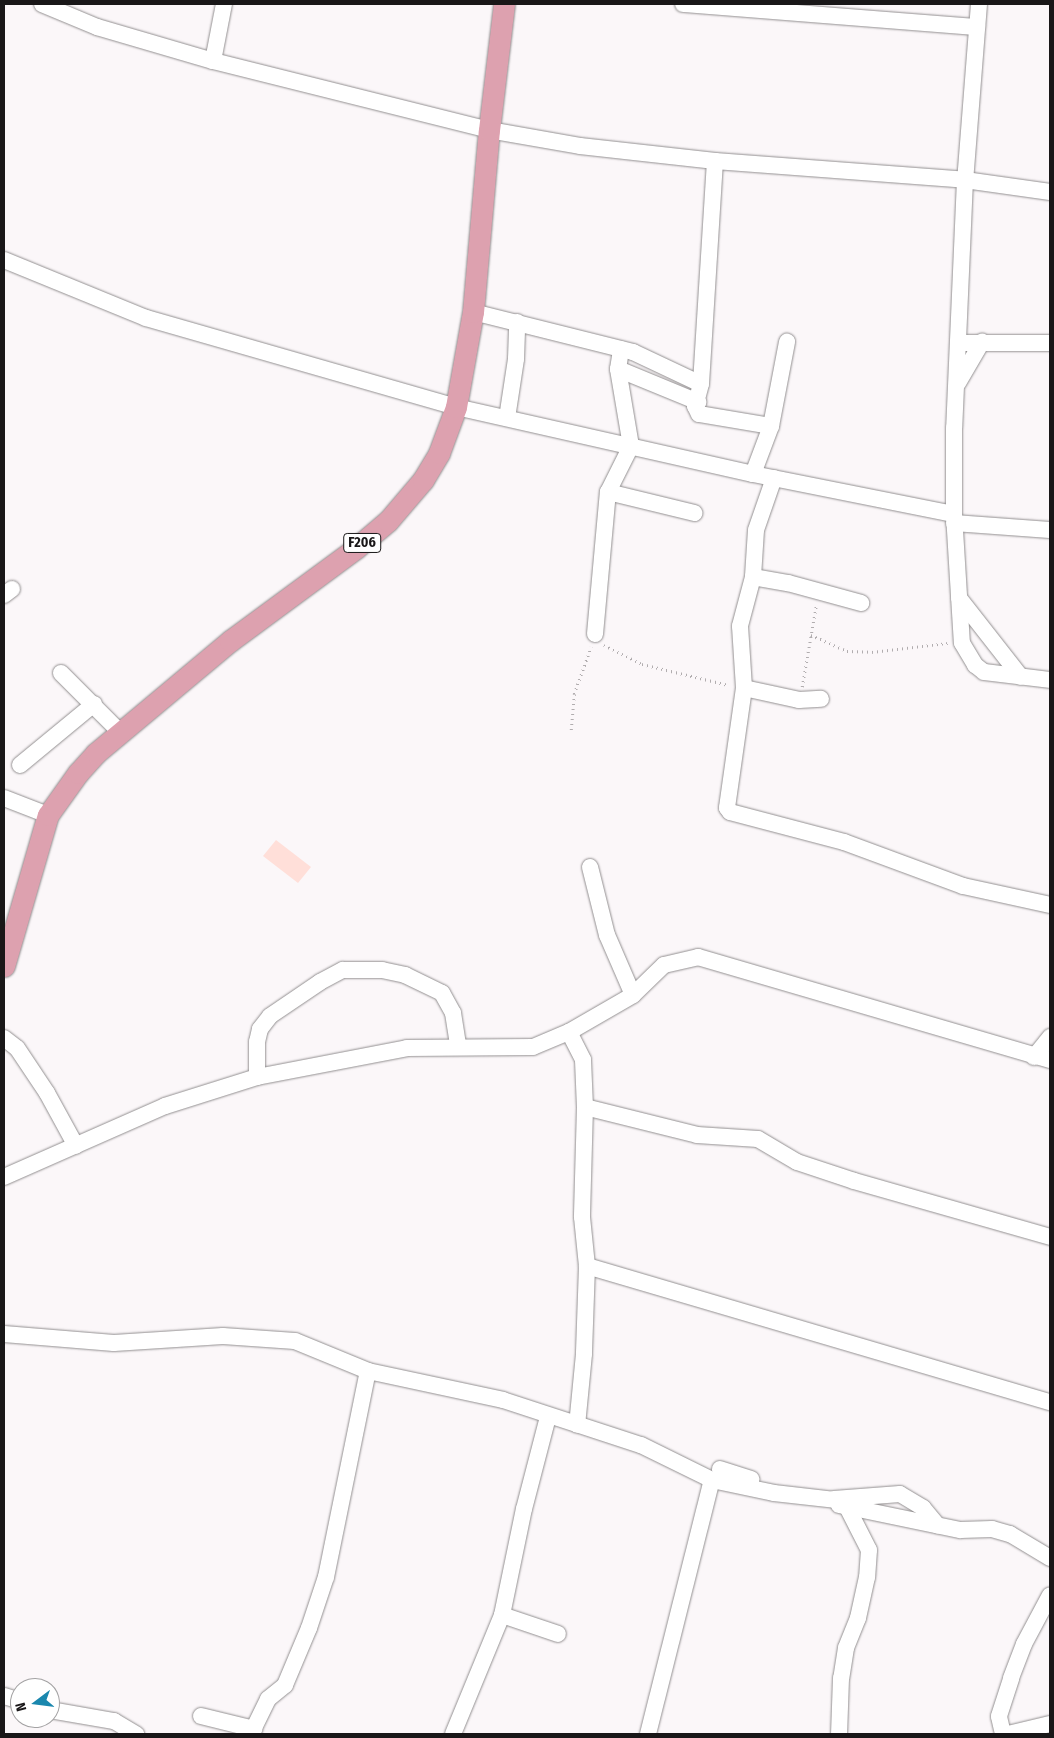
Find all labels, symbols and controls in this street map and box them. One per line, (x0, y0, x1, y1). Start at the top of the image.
road number: F206 (342, 532, 382, 554)
north arrow (10, 1678, 60, 1728)
text: N (12, 1701, 30, 1713)

